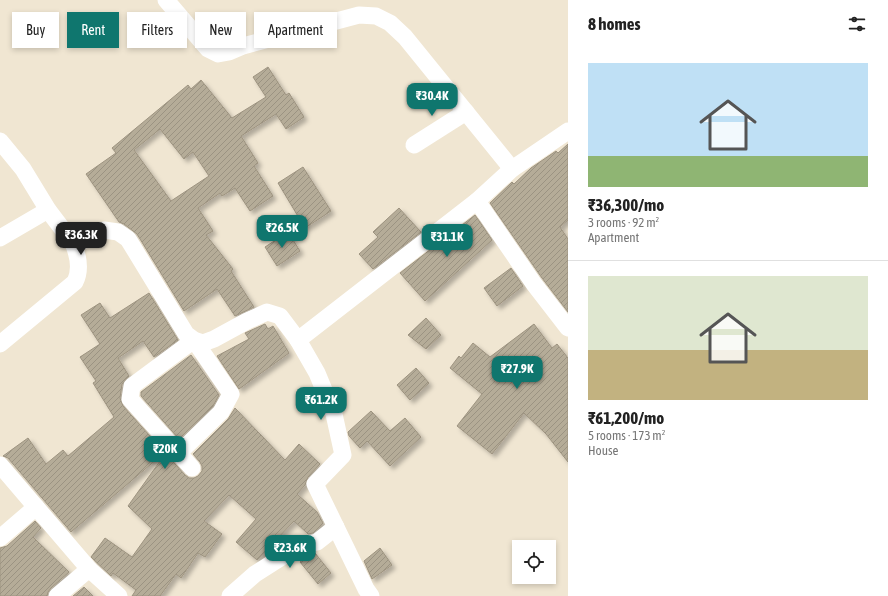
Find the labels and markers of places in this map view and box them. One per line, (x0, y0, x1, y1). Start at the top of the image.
pin: ₹30.4K (399, 83, 465, 117)
pin: ₹26.5K (249, 215, 315, 249)
pin: ₹36.3K (48, 222, 114, 256)
pin: ₹31.1K (414, 224, 480, 258)
pin: ₹27.9K (484, 356, 550, 390)
pin: ₹61.2K (288, 387, 354, 421)
pin: ₹20K (141, 436, 189, 470)
pin: ₹23.6K (257, 535, 323, 569)

